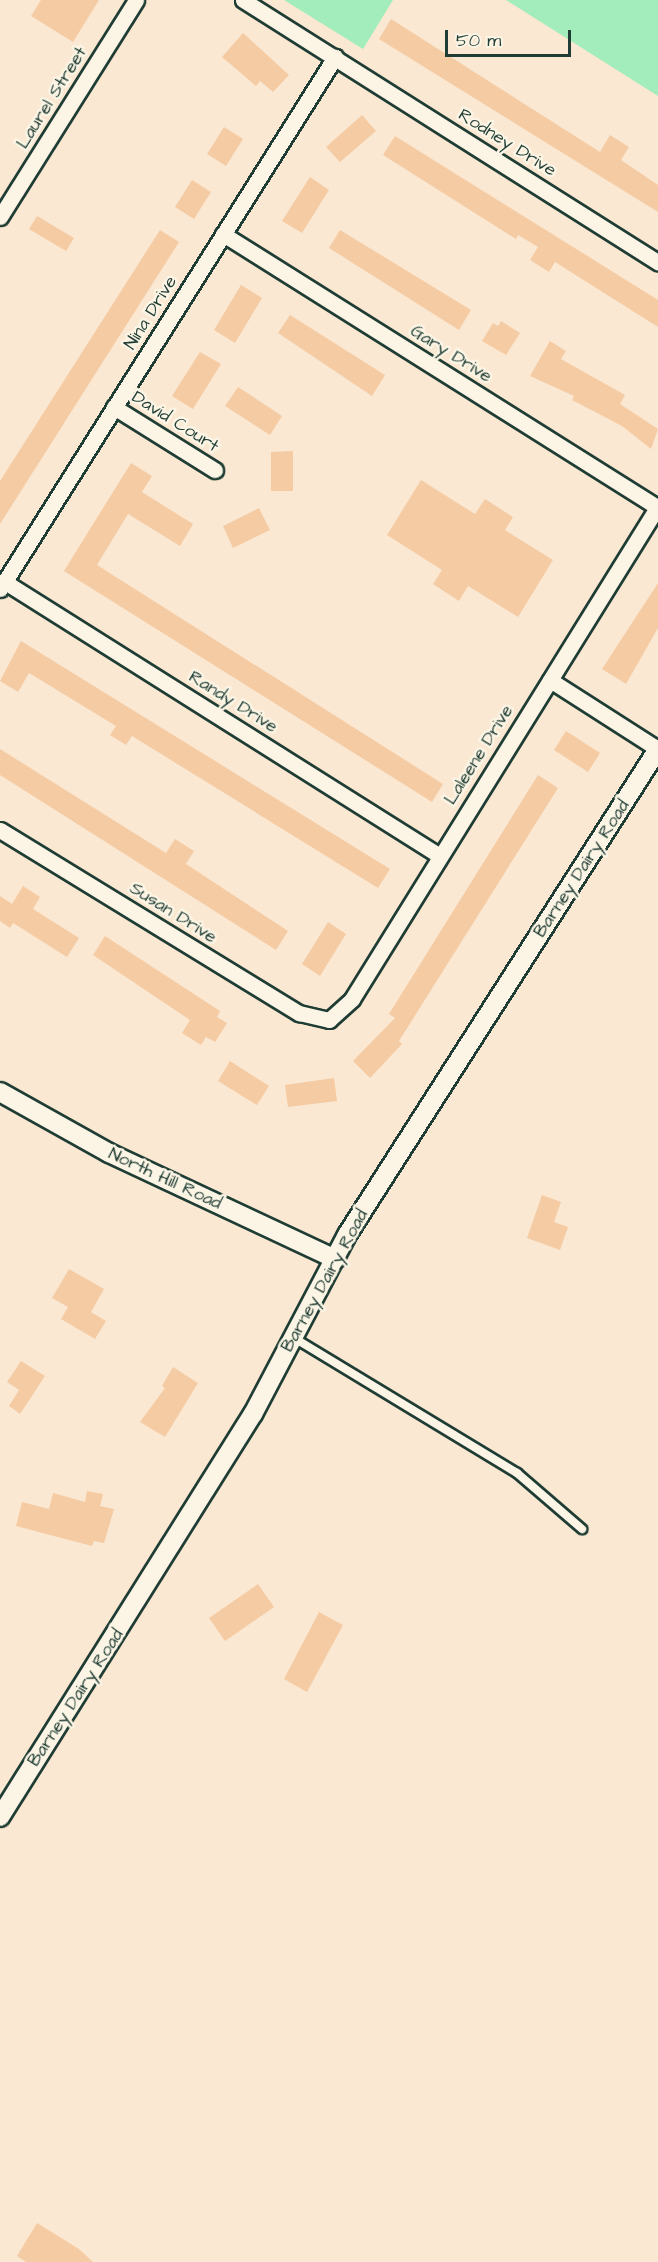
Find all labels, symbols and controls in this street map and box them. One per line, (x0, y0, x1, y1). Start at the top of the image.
scale bar (448, 18, 574, 56)
text: 50 m (456, 28, 501, 53)
street label: Laurel Street (12, 43, 92, 153)
street label: Rodney Drive (454, 104, 560, 182)
street label: Nina Drive (120, 272, 182, 354)
street label: Gary Drive (406, 320, 496, 388)
street label: David Court (127, 387, 223, 457)
street label: Randy Drive (185, 666, 281, 738)
street label: Laleene Drive (440, 701, 518, 809)
street label: Barney Dairy Road (529, 796, 635, 942)
street label: Susan Drive (126, 878, 220, 948)
street label: North Hill Road (105, 1143, 225, 1215)
street label: Barney Dairy Road (277, 1206, 373, 1356)
street label: Barney Dairy Road (23, 1625, 129, 1771)

